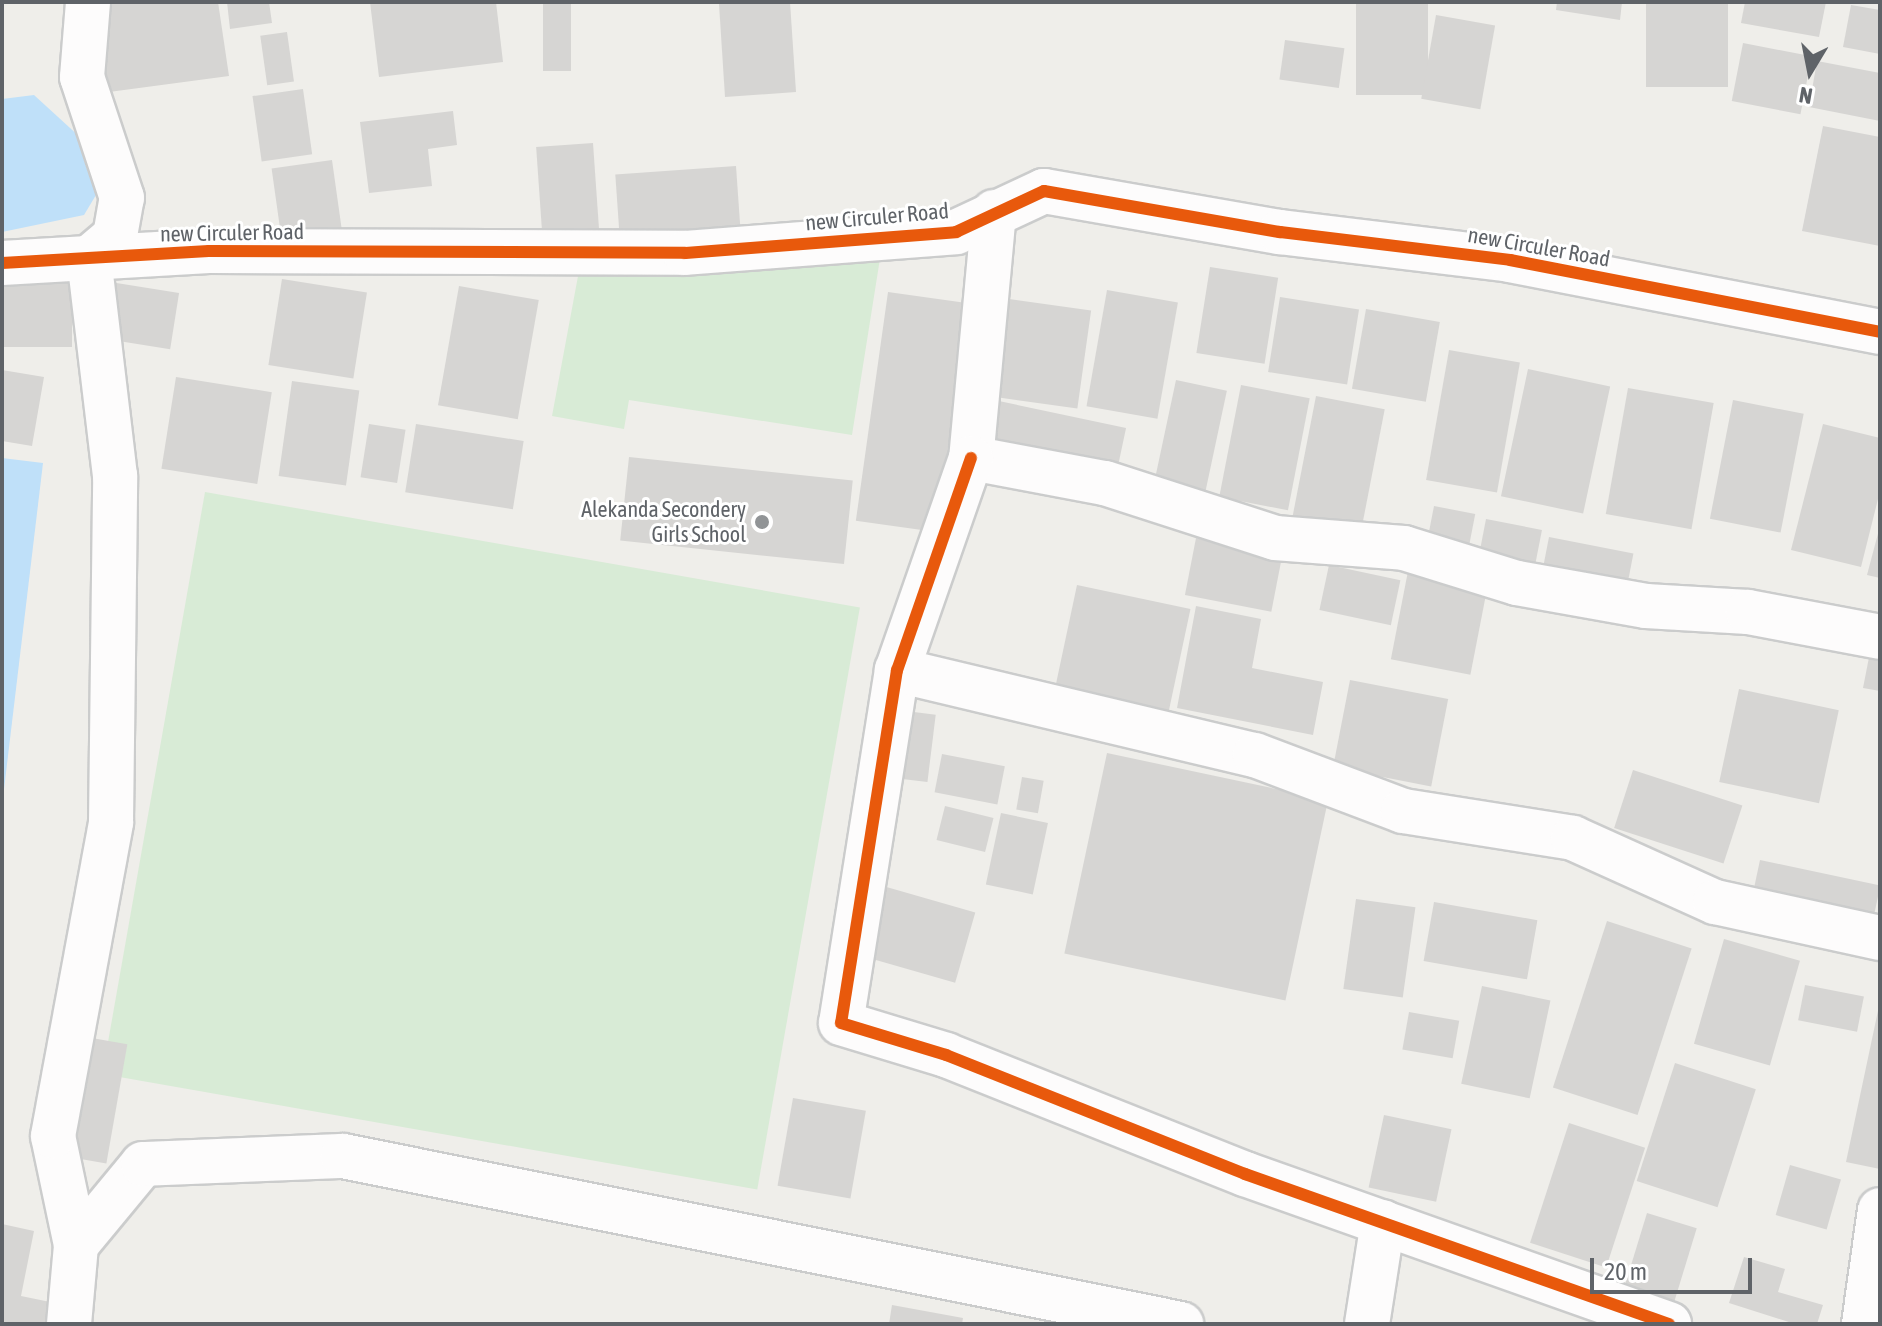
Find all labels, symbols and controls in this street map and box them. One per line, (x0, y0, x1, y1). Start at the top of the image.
north arrow (1770, 32, 1850, 112)
text: N (1797, 82, 1814, 110)
street label: new Circuler Road (804, 198, 950, 236)
street label: new Circuler Road (160, 219, 304, 247)
street label: new Circuler Road (1466, 222, 1612, 272)
place label: Alekanda Secondery Girls School (581, 496, 746, 548)
marker: Alekanda Secondery Girls School (753, 513, 771, 531)
scale bar (1594, 1242, 1756, 1292)
text: 20 m (1604, 1258, 1647, 1285)

